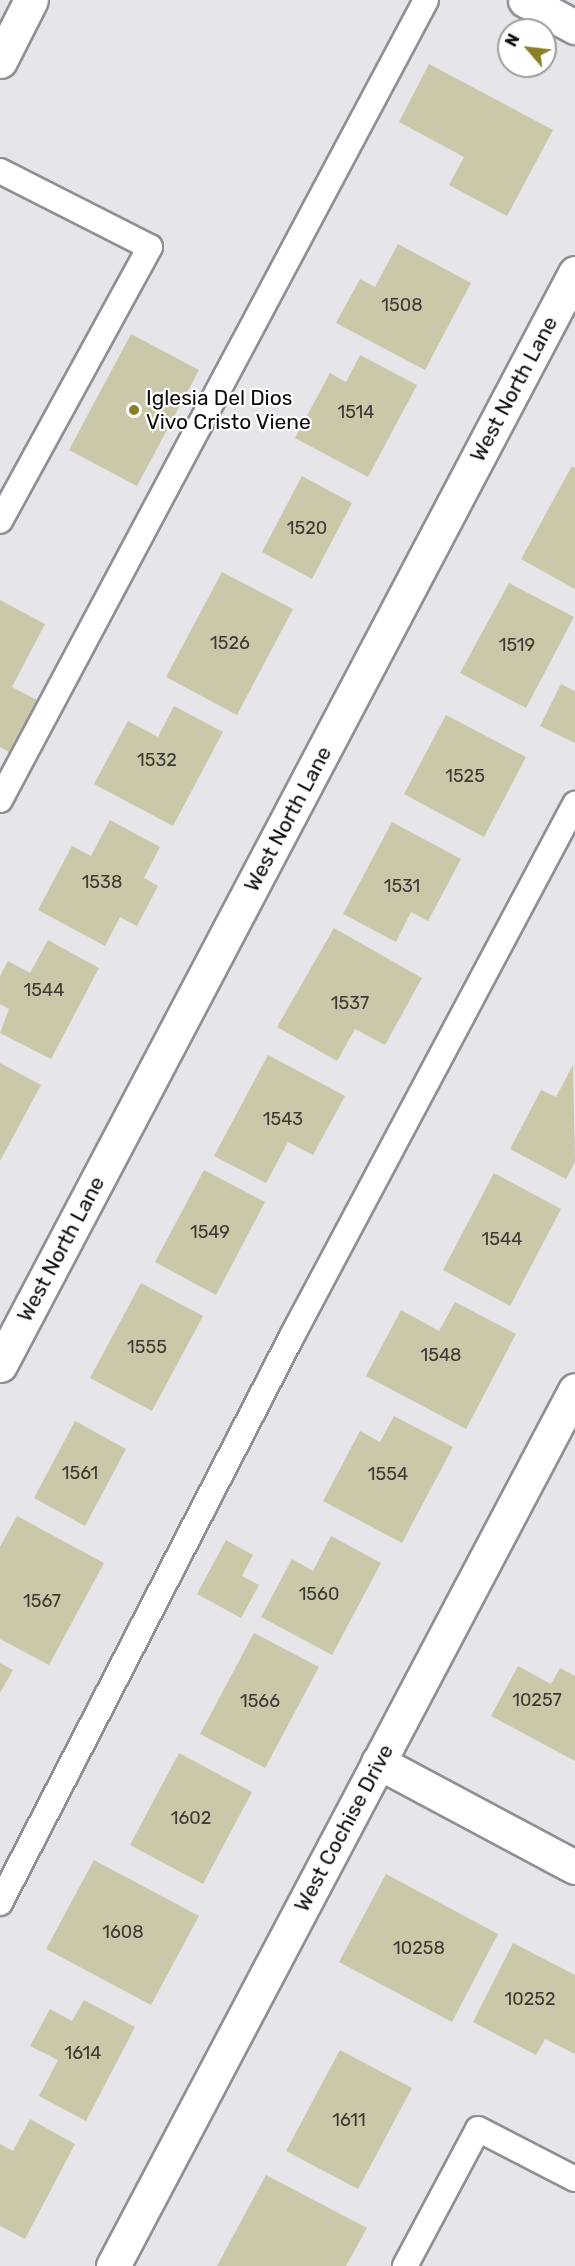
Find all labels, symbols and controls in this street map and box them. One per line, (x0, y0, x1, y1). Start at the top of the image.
north arrow (497, 18, 557, 78)
text: N (501, 31, 524, 50)
house number: 1508 (381, 294, 423, 316)
street label: West North Lane (465, 312, 563, 466)
place label: Iglesia Del Dios Vivo Cristo Viene (146, 385, 311, 435)
house number: 1514 (337, 401, 375, 423)
marker: Iglesia Del Dios Vivo Cristo Viene (127, 403, 141, 417)
house number: 1520 (287, 517, 327, 539)
house number: 1526 (210, 632, 250, 654)
house number: 1519 (499, 634, 535, 656)
street label: West North Lane (239, 742, 337, 896)
house number: 1532 (137, 749, 177, 771)
house number: 1525 (445, 765, 485, 787)
house number: 1538 (82, 871, 122, 893)
house number: 1531 (384, 875, 420, 897)
house number: 1544 (24, 979, 64, 1001)
house number: 1537 (331, 992, 369, 1014)
house number: 1543 (263, 1108, 303, 1130)
street label: West North Lane (12, 1172, 110, 1326)
house number: 1549 (190, 1221, 230, 1243)
house number: 1544 (482, 1228, 522, 1250)
house number: 1555 (127, 1336, 167, 1358)
house number: 1548 (420, 1344, 462, 1366)
house number: 1561 (62, 1462, 98, 1484)
house number: 1554 (368, 1463, 408, 1485)
house number: 1560 (299, 1583, 339, 1605)
house number: 1567 (23, 1590, 61, 1612)
house number: 10257 (512, 1689, 562, 1711)
house number: 1566 (240, 1690, 280, 1712)
street label: West Cochise Drive (289, 1740, 399, 1916)
house number: 1602 (171, 1807, 211, 1829)
house number: 1608 (102, 1921, 144, 1943)
house number: 10258 (393, 1937, 445, 1959)
house number: 10252 (505, 1988, 555, 2010)
house number: 1614 (64, 2042, 102, 2064)
house number: 1611 (332, 2109, 366, 2131)

